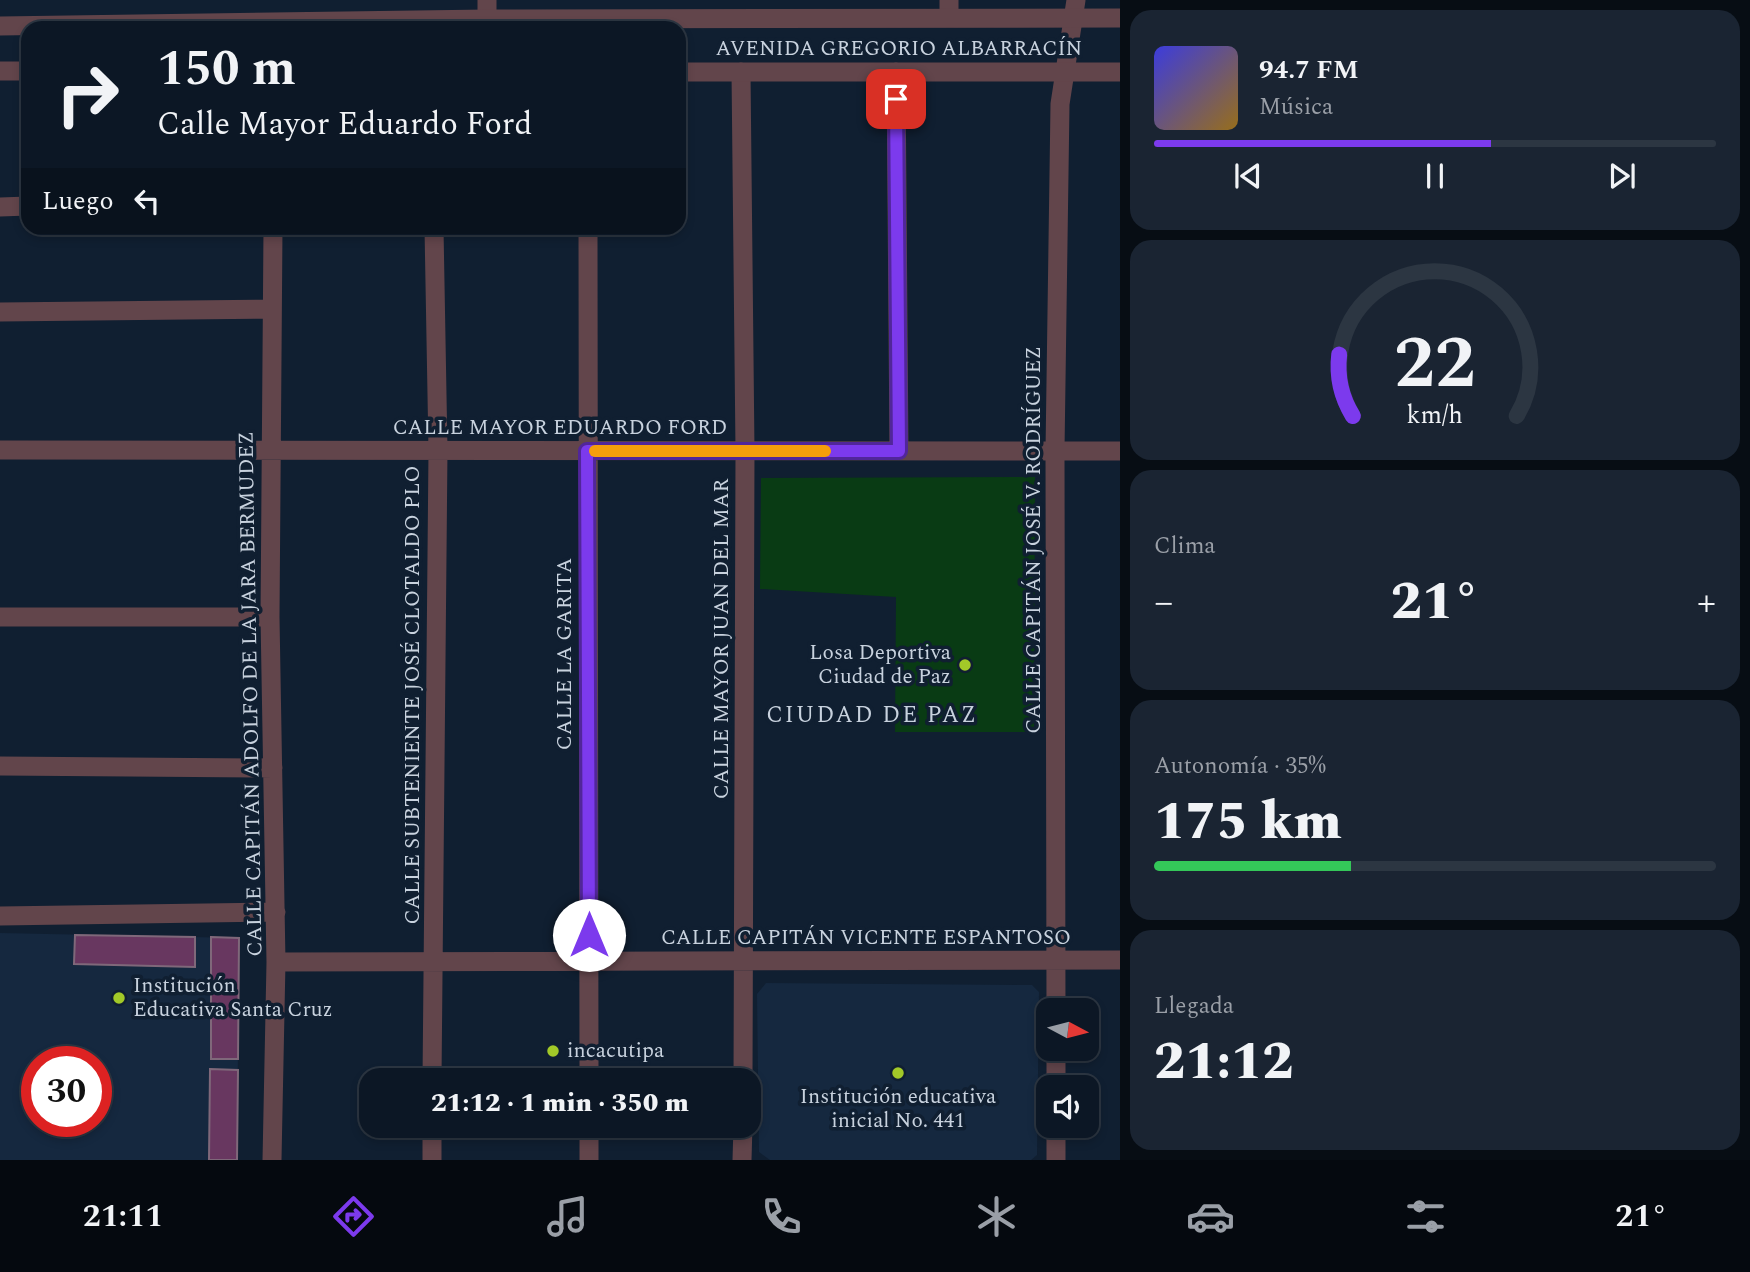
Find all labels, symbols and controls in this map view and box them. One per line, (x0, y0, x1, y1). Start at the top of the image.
text: 150 m (157, 32, 296, 107)
street label: AVENIDA GREGORIO ALBARRACÍN (716, 33, 1082, 65)
icon: right (42, 49, 133, 140)
text: 94.7 FM (1259, 50, 1359, 90)
pin (866, 69, 926, 129)
icon: arrive (877, 80, 915, 118)
text: Música (1259, 90, 1333, 125)
text: Calle Mayor Eduardo Ford (157, 100, 532, 149)
icon: previous (1229, 157, 1267, 195)
icon: pause (1416, 157, 1454, 195)
icon: next (1603, 157, 1641, 195)
text: Luego (42, 181, 114, 221)
icon: left (128, 182, 166, 220)
text: 22 (1394, 309, 1476, 420)
street label: CALLE CAPITÁN JOSÉ V. RODRÍGUEZ (1018, 346, 1050, 734)
text: km/h (1407, 397, 1463, 435)
street label: CALLE MAYOR EDUARDO FORD (393, 412, 727, 444)
street label: CALLE CAPITÁN ADOLFO DE LA JARA BERMUDEZ (230, 431, 272, 957)
street label: CALLE SUBTENIENTE JOSÉ CLOTALDO PLO (397, 465, 429, 925)
street label: CALLE MAYOR JUAN DEL MAR (706, 479, 738, 799)
text: Clima (1154, 529, 1216, 564)
street label: CALLE LA GARITA (549, 558, 581, 750)
text: 21° (1391, 563, 1479, 642)
text: − (1154, 574, 1173, 632)
text: + (1697, 574, 1716, 632)
place label: Losa Deportiva Ciudad de Paz (809, 637, 952, 693)
marker: Losa Deportiva Ciudad de Paz (957, 657, 973, 673)
district label: CIUDAD DE PAZ (766, 698, 978, 733)
text: Autonomía · 35% (1154, 749, 1326, 784)
text: 175 km (1154, 783, 1342, 862)
position arrow (552, 898, 626, 972)
street label: CALLE CAPITÁN VICENTE ESPANTOSO (661, 922, 1071, 954)
place label: Institución Educativa Santa Cruz (133, 970, 333, 1026)
text: Llegada (1154, 989, 1234, 1024)
marker: Institución Educativa Santa Cruz (111, 990, 127, 1006)
north arrow (1036, 998, 1099, 1060)
map controls (1036, 998, 1099, 1138)
text: 21:12 (1154, 1023, 1293, 1102)
place label: incacutipa (567, 1035, 665, 1067)
marker: incacutipa (545, 1043, 561, 1059)
speed limit sign: 30 (21, 1046, 112, 1137)
marker: Institución educativa inicial No. 441 (890, 1065, 906, 1081)
button: sound (1036, 1075, 1099, 1138)
place label: Institución educativa inicial No. 441 (800, 1081, 997, 1137)
text: 21:12 · 1 min · 350 m (431, 1083, 689, 1123)
text: 21:11 (83, 1192, 163, 1241)
icon: directions (329, 1192, 378, 1241)
icon: music (543, 1192, 592, 1241)
icon: phone (757, 1192, 806, 1241)
icon: climate (972, 1192, 1021, 1241)
icon: car (1186, 1192, 1235, 1241)
icon: filters (1401, 1192, 1450, 1241)
text: 21° (1615, 1192, 1667, 1241)

